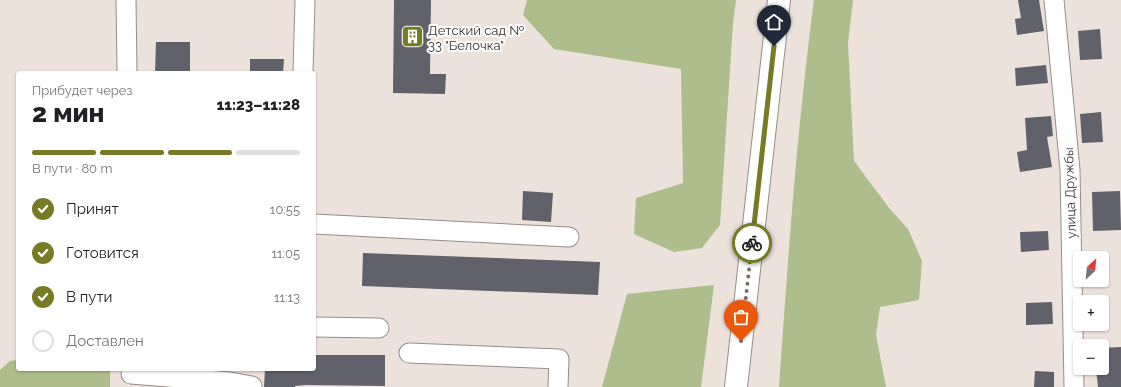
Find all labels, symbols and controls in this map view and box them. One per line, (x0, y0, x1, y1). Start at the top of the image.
pin (757, 5, 791, 46)
icon: home (763, 11, 785, 33)
place label: Детский сад № 33 "Белочка" (428, 23, 524, 53)
building icon: Детский сад № 33 "Белочка" (399, 24, 425, 50)
text: Прибудет через (32, 83, 132, 98)
text: 11:23–11:28 (216, 96, 300, 114)
text: 2 мин (32, 98, 104, 128)
street label: улица Дружбы (1061, 147, 1079, 239)
text: В пути · 80 m (32, 161, 112, 176)
icon: check (32, 198, 54, 220)
text: Принят (66, 200, 119, 218)
text: 10:55 (270, 202, 300, 217)
courier (732, 223, 772, 263)
icon: bike (741, 232, 763, 254)
icon: check (32, 242, 54, 264)
text: Готовится (66, 244, 139, 262)
text: 11:05 (271, 246, 300, 261)
north arrow (1073, 251, 1109, 287)
map controls (1073, 251, 1109, 375)
icon: check (32, 286, 54, 308)
text: В пути (66, 288, 113, 306)
text: 11:13 (274, 290, 300, 305)
button: + (1073, 295, 1109, 331)
pin (724, 300, 758, 341)
icon: bag (730, 306, 752, 328)
text: Доставлен (66, 332, 144, 350)
button: − (1073, 339, 1109, 375)

